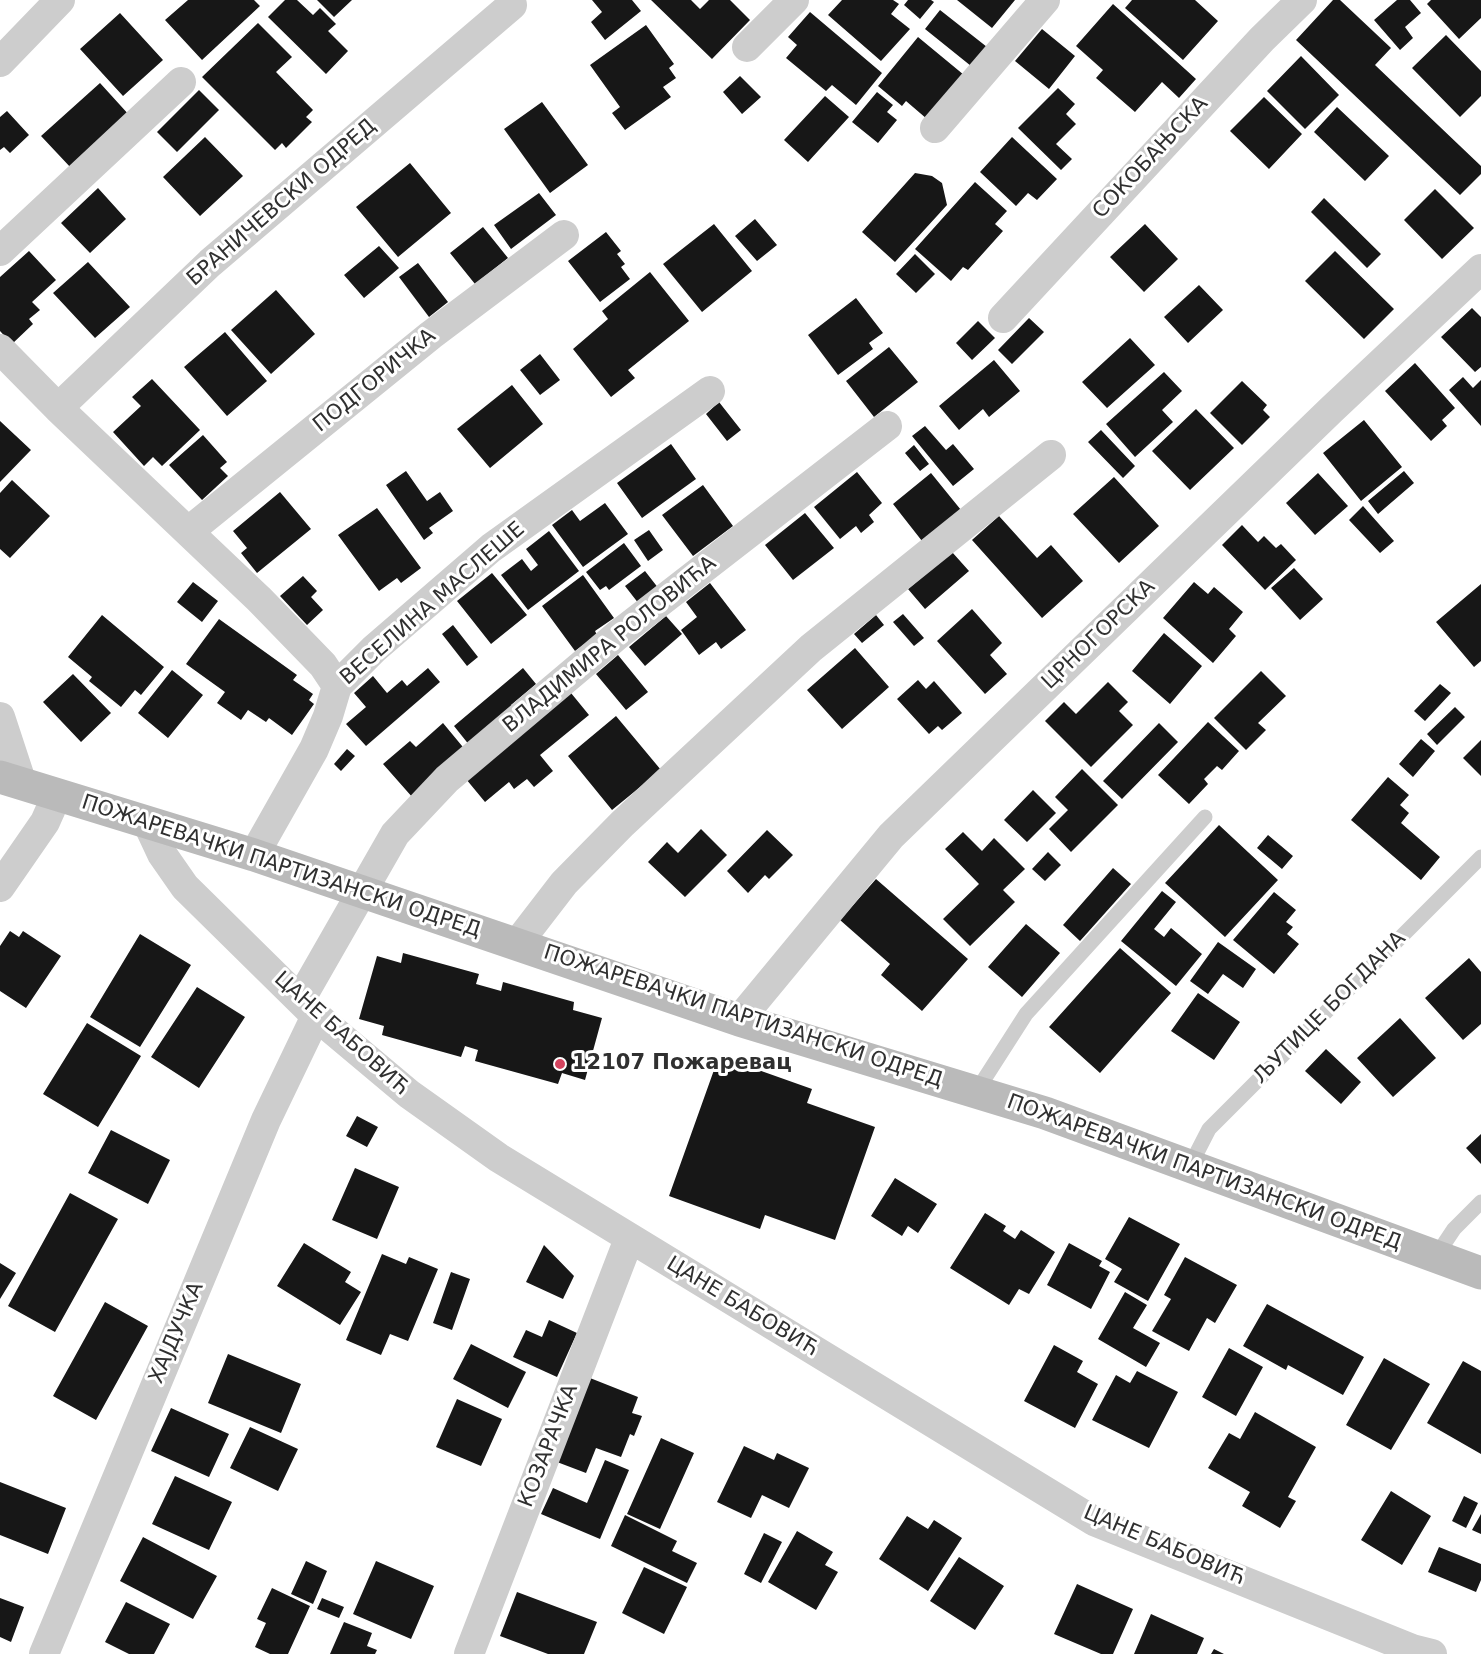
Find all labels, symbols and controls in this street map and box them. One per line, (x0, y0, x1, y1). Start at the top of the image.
street label: СОКОБАЊСКА (1088, 92, 1214, 224)
street label: БРАНИЧЕВСКИ ОДРЕД (182, 114, 382, 292)
street label: ПОДГОРИЧКА (309, 324, 441, 438)
street label: ВЕСЕЛИНА МАСЛЕШЕ (336, 517, 530, 691)
street label: ВЛАДИМИРА РОЛОВИЋА (498, 551, 722, 739)
street label: ЦРНОГОРСКА (1037, 575, 1161, 695)
street label: ПОЖАРЕВАЧКИ ПАРТИЗАНСКИ ОДРЕД (78, 790, 484, 944)
street label: ЉУТИЦЕ БОГДАНА (1249, 927, 1411, 1089)
street label: ПОЖАРЕВАЧКИ ПАРТИЗАНСКИ ОДРЕД (540, 940, 946, 1094)
street label: ЦАНЕ БАБОВИЋ (268, 967, 414, 1101)
place label: 12107 Пожаревац (572, 1051, 792, 1077)
marker: 12107 Пожаревац (553, 1057, 567, 1071)
street label: ПОЖАРЕВАЧКИ ПАРТИЗАНСКИ ОДРЕД (1003, 1090, 1405, 1256)
street label: ЦАНЕ БАБОВИЋ (661, 1252, 823, 1362)
street label: ХАЈДУЧКА (144, 1278, 210, 1388)
street label: КОЗАРАЧКА (514, 1381, 584, 1511)
street label: ЦАНЕ БАБОВИЋ (1080, 1501, 1248, 1591)

